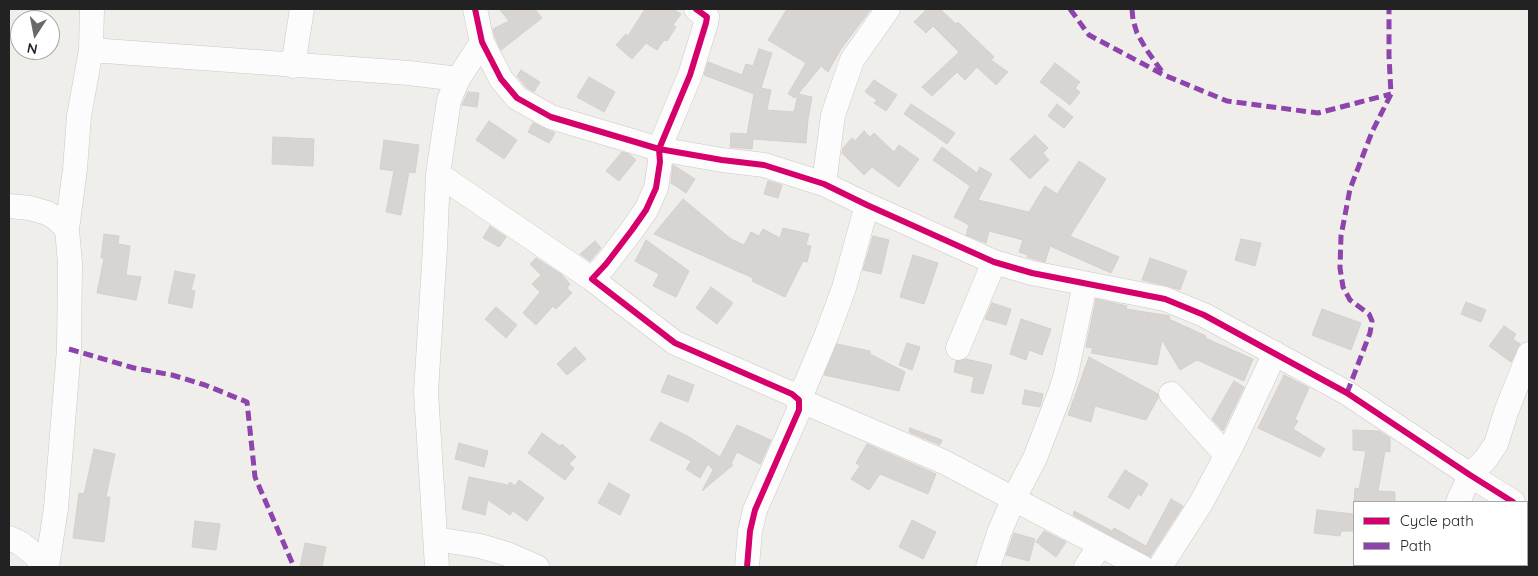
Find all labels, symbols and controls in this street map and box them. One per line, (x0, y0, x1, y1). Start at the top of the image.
north arrow (10, 10, 60, 60)
text: N (26, 39, 39, 59)
legend (1353, 501, 1528, 566)
text: Cycle path (1400, 511, 1474, 530)
text: Path (1400, 536, 1432, 555)

